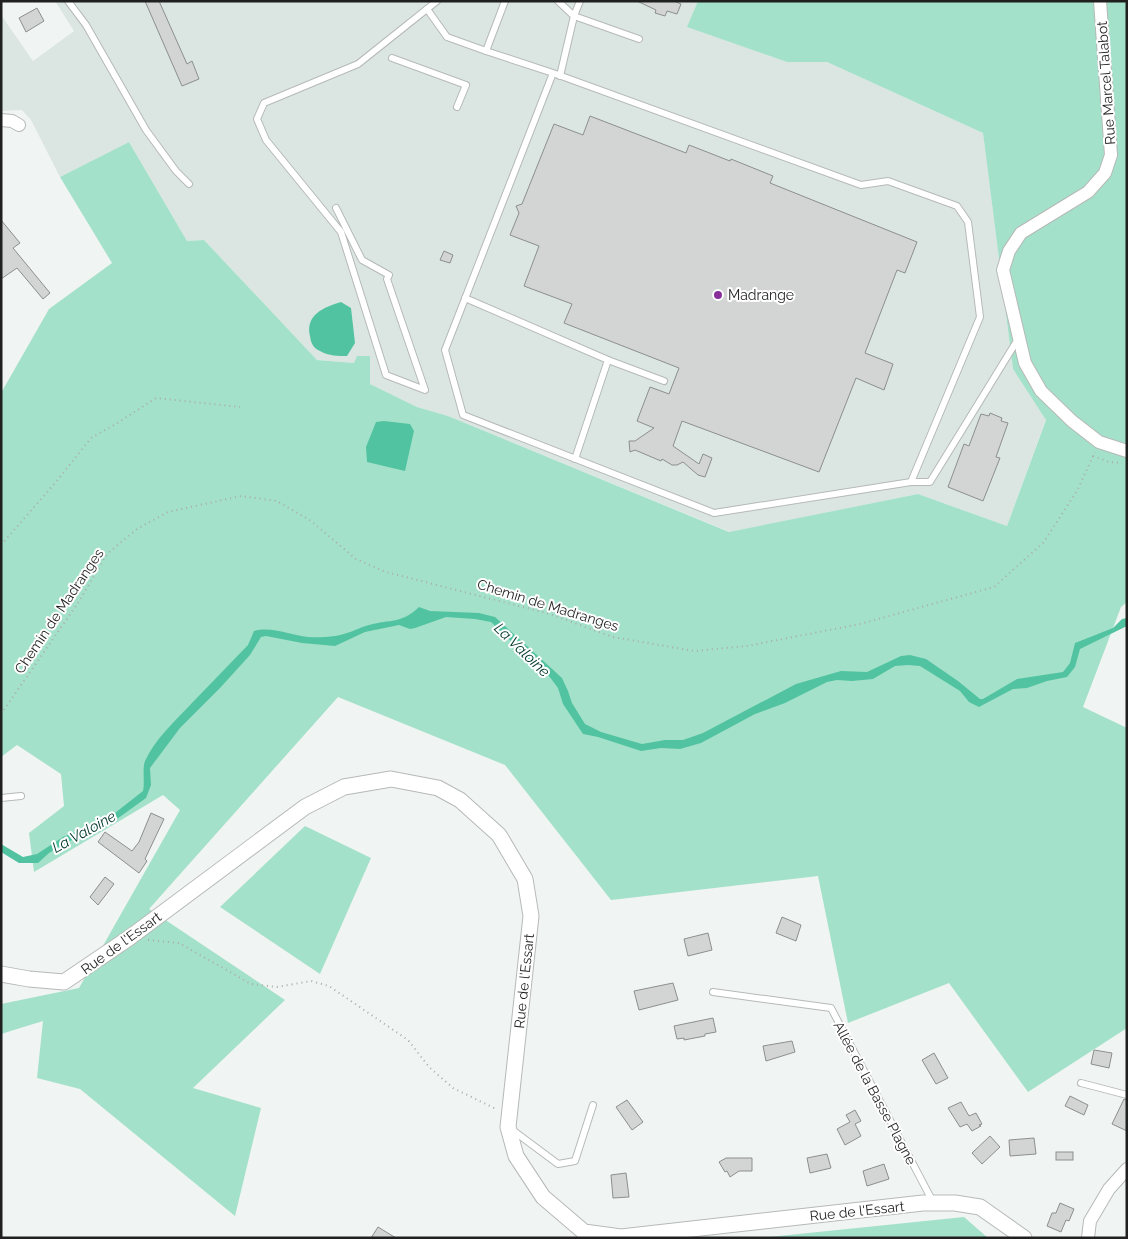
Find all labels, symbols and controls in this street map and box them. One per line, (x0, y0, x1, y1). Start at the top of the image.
street label: Rue Marcel Talabot (1094, 20, 1118, 145)
place label: Madrange (728, 287, 794, 303)
marker: Madrange (712, 289, 724, 301)
street label: Chemin de Madranges (11, 545, 107, 676)
street label: Chemin de Madranges (475, 576, 621, 634)
water label: La Valoine (491, 619, 553, 681)
water label: La Valoine (49, 807, 119, 857)
street label: Rue de l'Essart (78, 908, 164, 977)
street label: Rue de l'Essart (511, 932, 537, 1029)
street label: Allée de la Basse Plagne (830, 1019, 920, 1167)
street label: Rue de l'Essart (809, 1198, 906, 1224)

